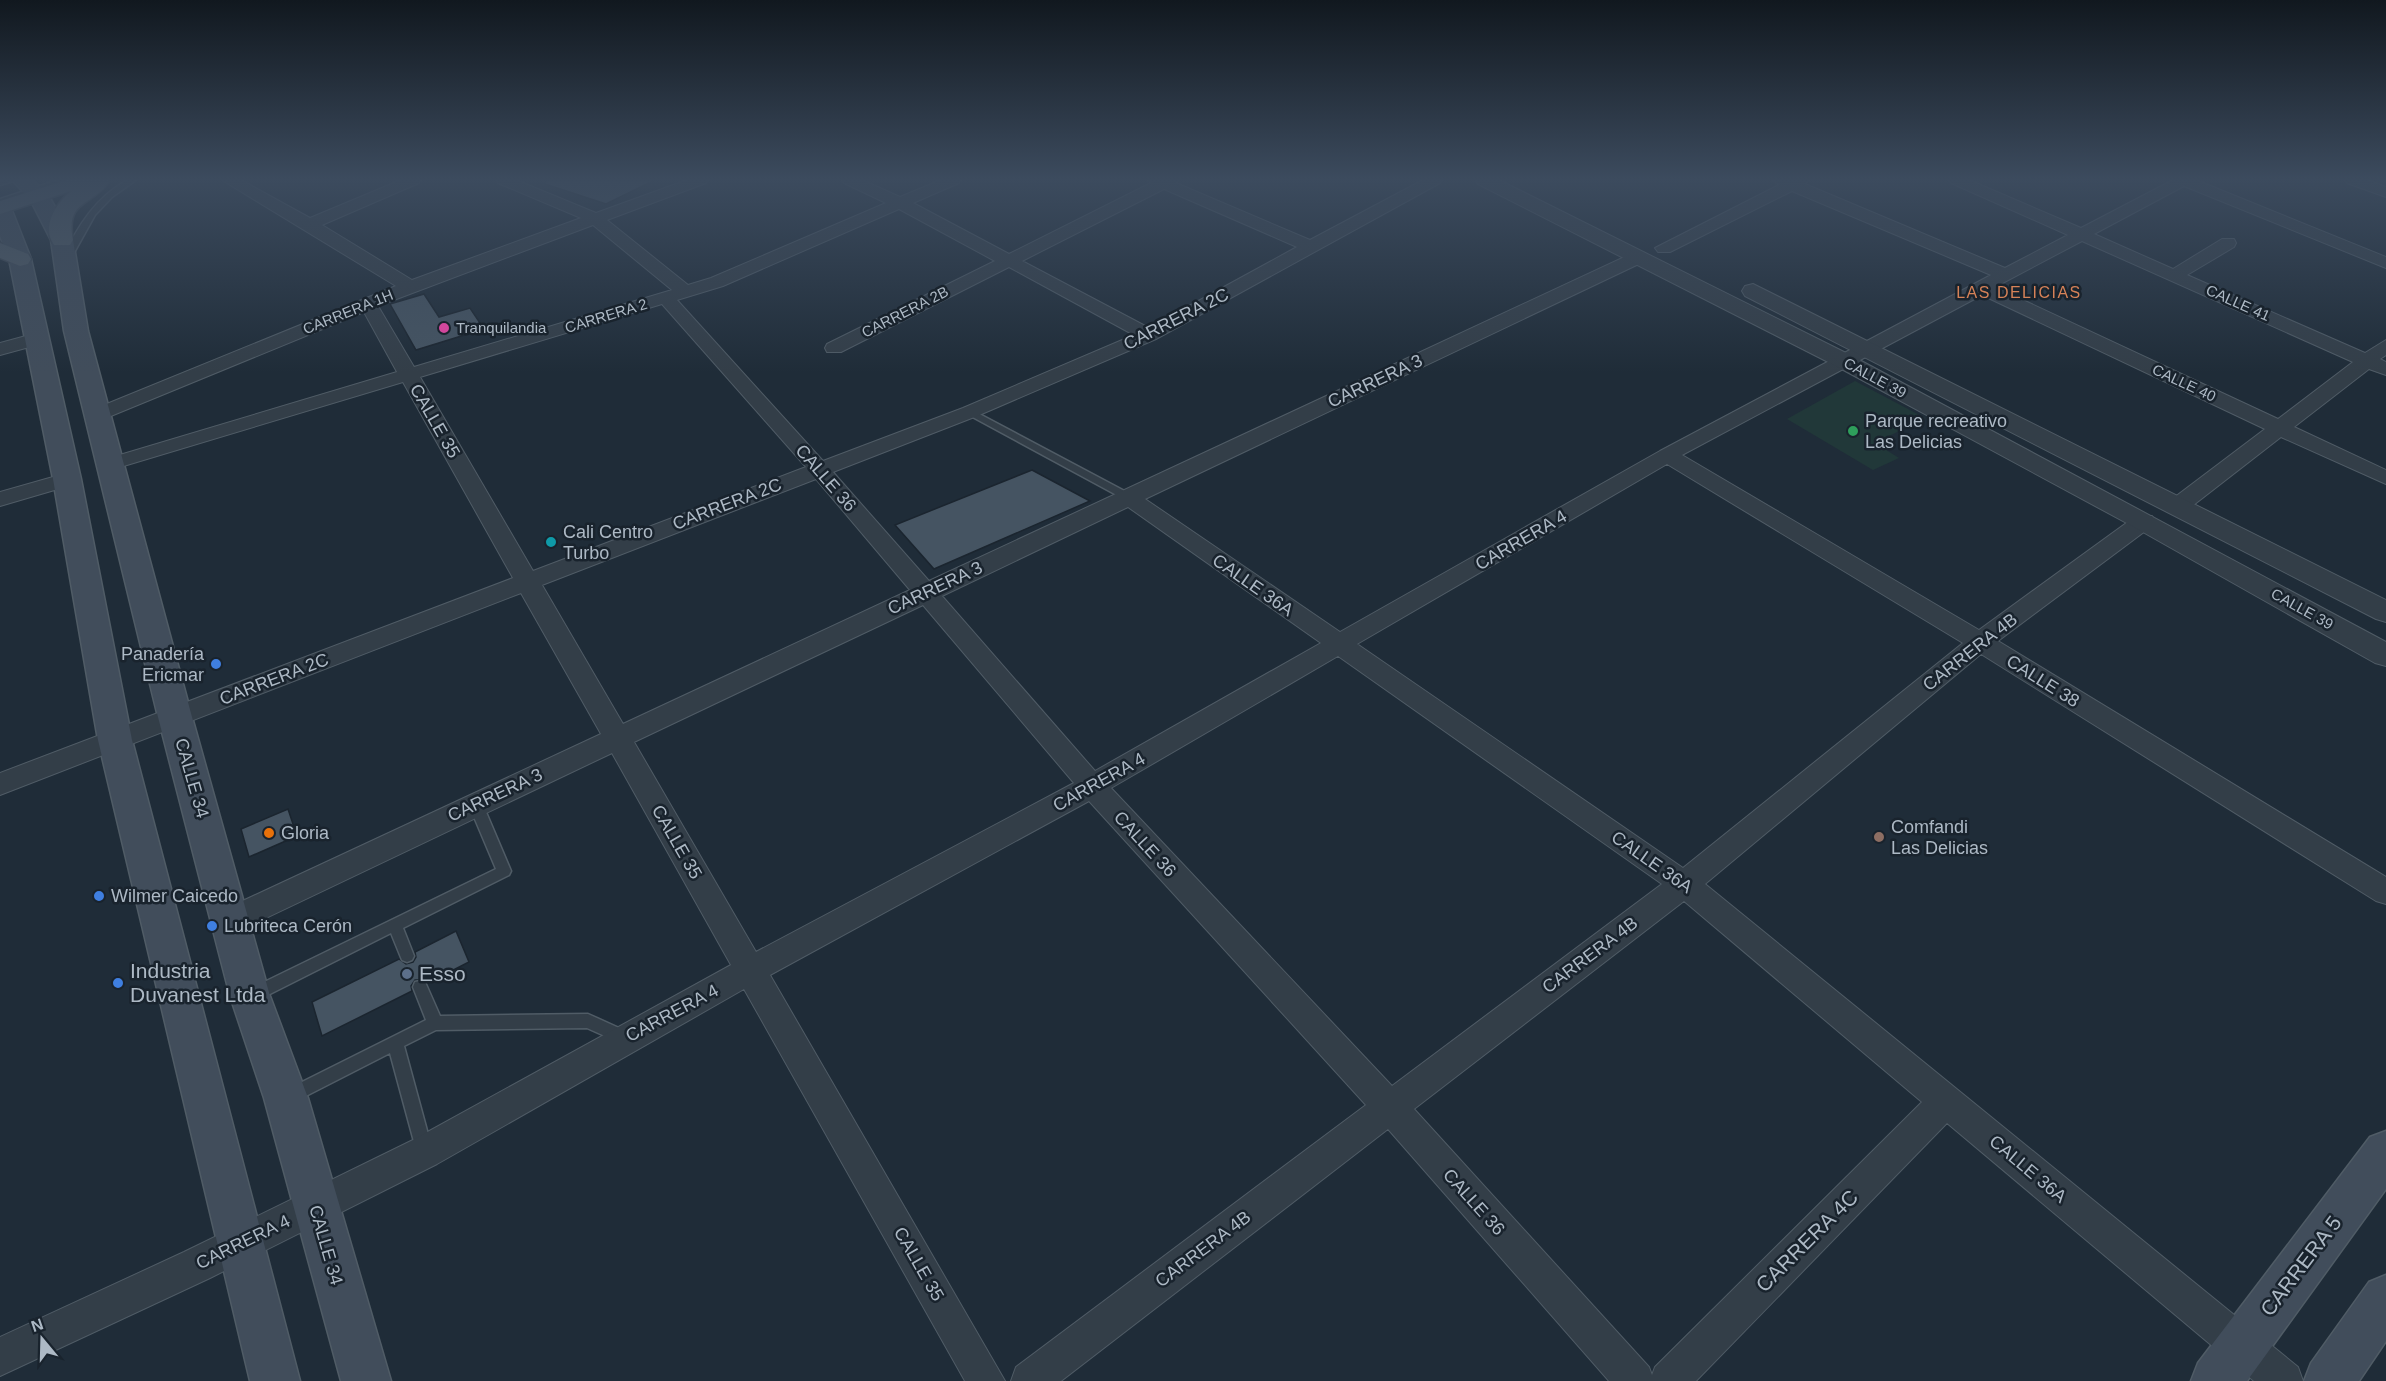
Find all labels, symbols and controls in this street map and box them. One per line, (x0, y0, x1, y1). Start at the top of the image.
street label: CALLE 41 (2204, 281, 2273, 324)
street label: CARRERA 2B (859, 282, 951, 341)
street label: CARRERA 2C (1120, 284, 1232, 354)
district label: LAS DELICIAS (1956, 284, 2082, 301)
street label: CARRERA 1H (300, 286, 395, 337)
street label: CARRERA 2 (563, 295, 649, 336)
place label: Tranquilandia (456, 319, 547, 336)
marker: Tranquilandia (437, 321, 451, 335)
street label: CARRERA 3 (1325, 350, 1425, 412)
street label: CALLE 39 (1841, 354, 1909, 401)
street label: CALLE 40 (2150, 360, 2219, 405)
street label: CALLE 35 (406, 380, 464, 462)
place label: Parque recreativo Las Delicias (1865, 411, 2007, 452)
marker: Parque recreativo Las Delicias (1846, 424, 1860, 438)
street label: CALLE 36 (792, 440, 860, 516)
street label: CARRERA 2C (670, 474, 784, 534)
street label: CARRERA 4 (1472, 506, 1570, 574)
place label: Cali Centro Turbo (563, 522, 653, 563)
marker: Cali Centro Turbo (544, 535, 558, 549)
street label: CALLE 36A (1209, 550, 1297, 620)
street label: CARRERA 3 (885, 557, 985, 619)
street label: CALLE 39 (2268, 585, 2336, 633)
street label: CARRERA 4B (1919, 609, 2021, 695)
place label: Panadería Ericmar (121, 644, 205, 685)
street label: CARRERA 2C (217, 649, 331, 709)
street label: CALLE 38 (2003, 651, 2083, 711)
marker: Panadería Ericmar (209, 657, 223, 671)
street label: CALLE 34 (171, 736, 213, 820)
street label: CARRERA 4 (1050, 749, 1148, 815)
street label: CARRERA 3 (445, 764, 545, 826)
street label: CALLE 35 (648, 801, 706, 883)
street label: CALLE 36 (1110, 807, 1180, 881)
place label: Comfandi Las Delicias (1891, 817, 1988, 858)
place label: Gloria (281, 823, 330, 843)
marker: Gloria (262, 826, 276, 840)
street label: CALLE 36A (1608, 827, 1696, 897)
marker: Comfandi Las Delicias (1872, 830, 1886, 844)
place label: Wilmer Caicedo (111, 886, 238, 906)
marker: Wilmer Caicedo (92, 889, 106, 903)
street label: CARRERA 4B (1538, 913, 1642, 997)
place label: Lubriteca Cerón (224, 916, 352, 936)
marker: Lubriteca Cerón (205, 919, 219, 933)
place label: Industria Duvanest Ltda (130, 959, 266, 1006)
place label: Esso (419, 962, 466, 985)
marker: Esso (400, 967, 414, 981)
marker: Industria Duvanest Ltda (111, 976, 125, 990)
street label: CARRERA 4 (622, 980, 722, 1046)
street label: CALLE 36A (1986, 1131, 2070, 1207)
street label: CALLE 36 (1439, 1165, 1509, 1239)
street label: CARRERA 4C (1751, 1185, 1862, 1296)
street label: CALLE 34 (305, 1203, 347, 1287)
street label: CARRERA 4B (1151, 1207, 1255, 1291)
street label: CARRERA 4 (193, 1211, 293, 1273)
street label: CARRERA 5 (2256, 1211, 2346, 1320)
street label: CALLE 35 (890, 1223, 948, 1305)
north arrow (12, 1309, 72, 1369)
text: N (29, 1315, 46, 1335)

